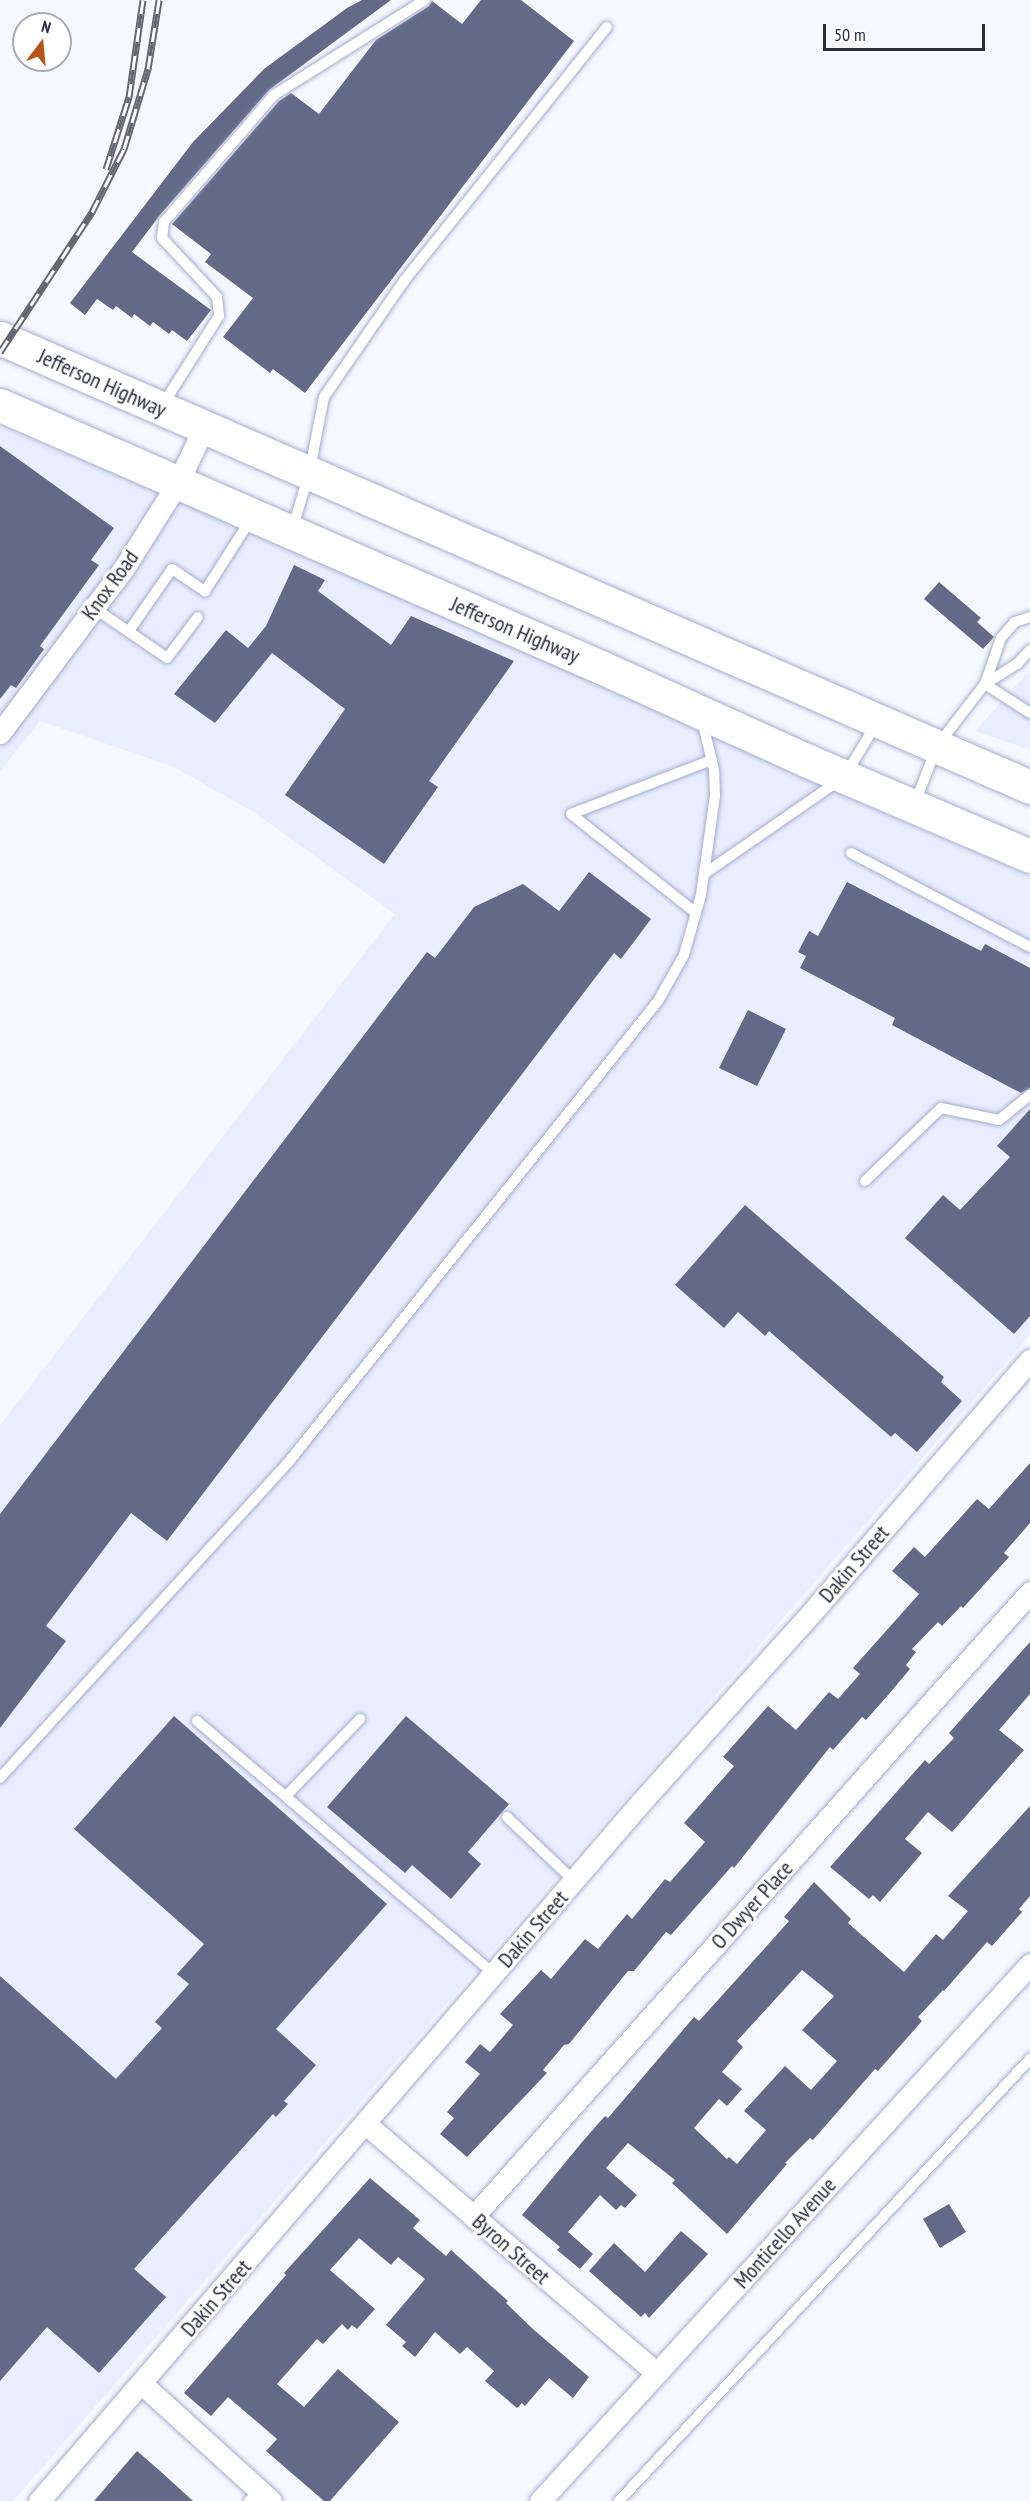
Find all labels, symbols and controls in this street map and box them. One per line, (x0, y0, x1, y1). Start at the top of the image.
north arrow (12, 12, 72, 72)
scale bar (826, 12, 988, 50)
text: N (39, 16, 53, 37)
text: 50 m (834, 23, 866, 46)
street label: Jefferson Highway (34, 343, 170, 423)
street label: Knox Road (76, 545, 144, 625)
street label: Jefferson Highway (446, 591, 584, 669)
street label: Dakin Street (813, 1520, 895, 1608)
street label: O Dwyer Place (705, 1855, 799, 1955)
street label: Dakin Street (492, 1885, 574, 1973)
street label: Monticello Avenue (728, 2172, 842, 2294)
street label: Byron Street (467, 2208, 555, 2290)
street label: Dakin Street (175, 2254, 257, 2342)

